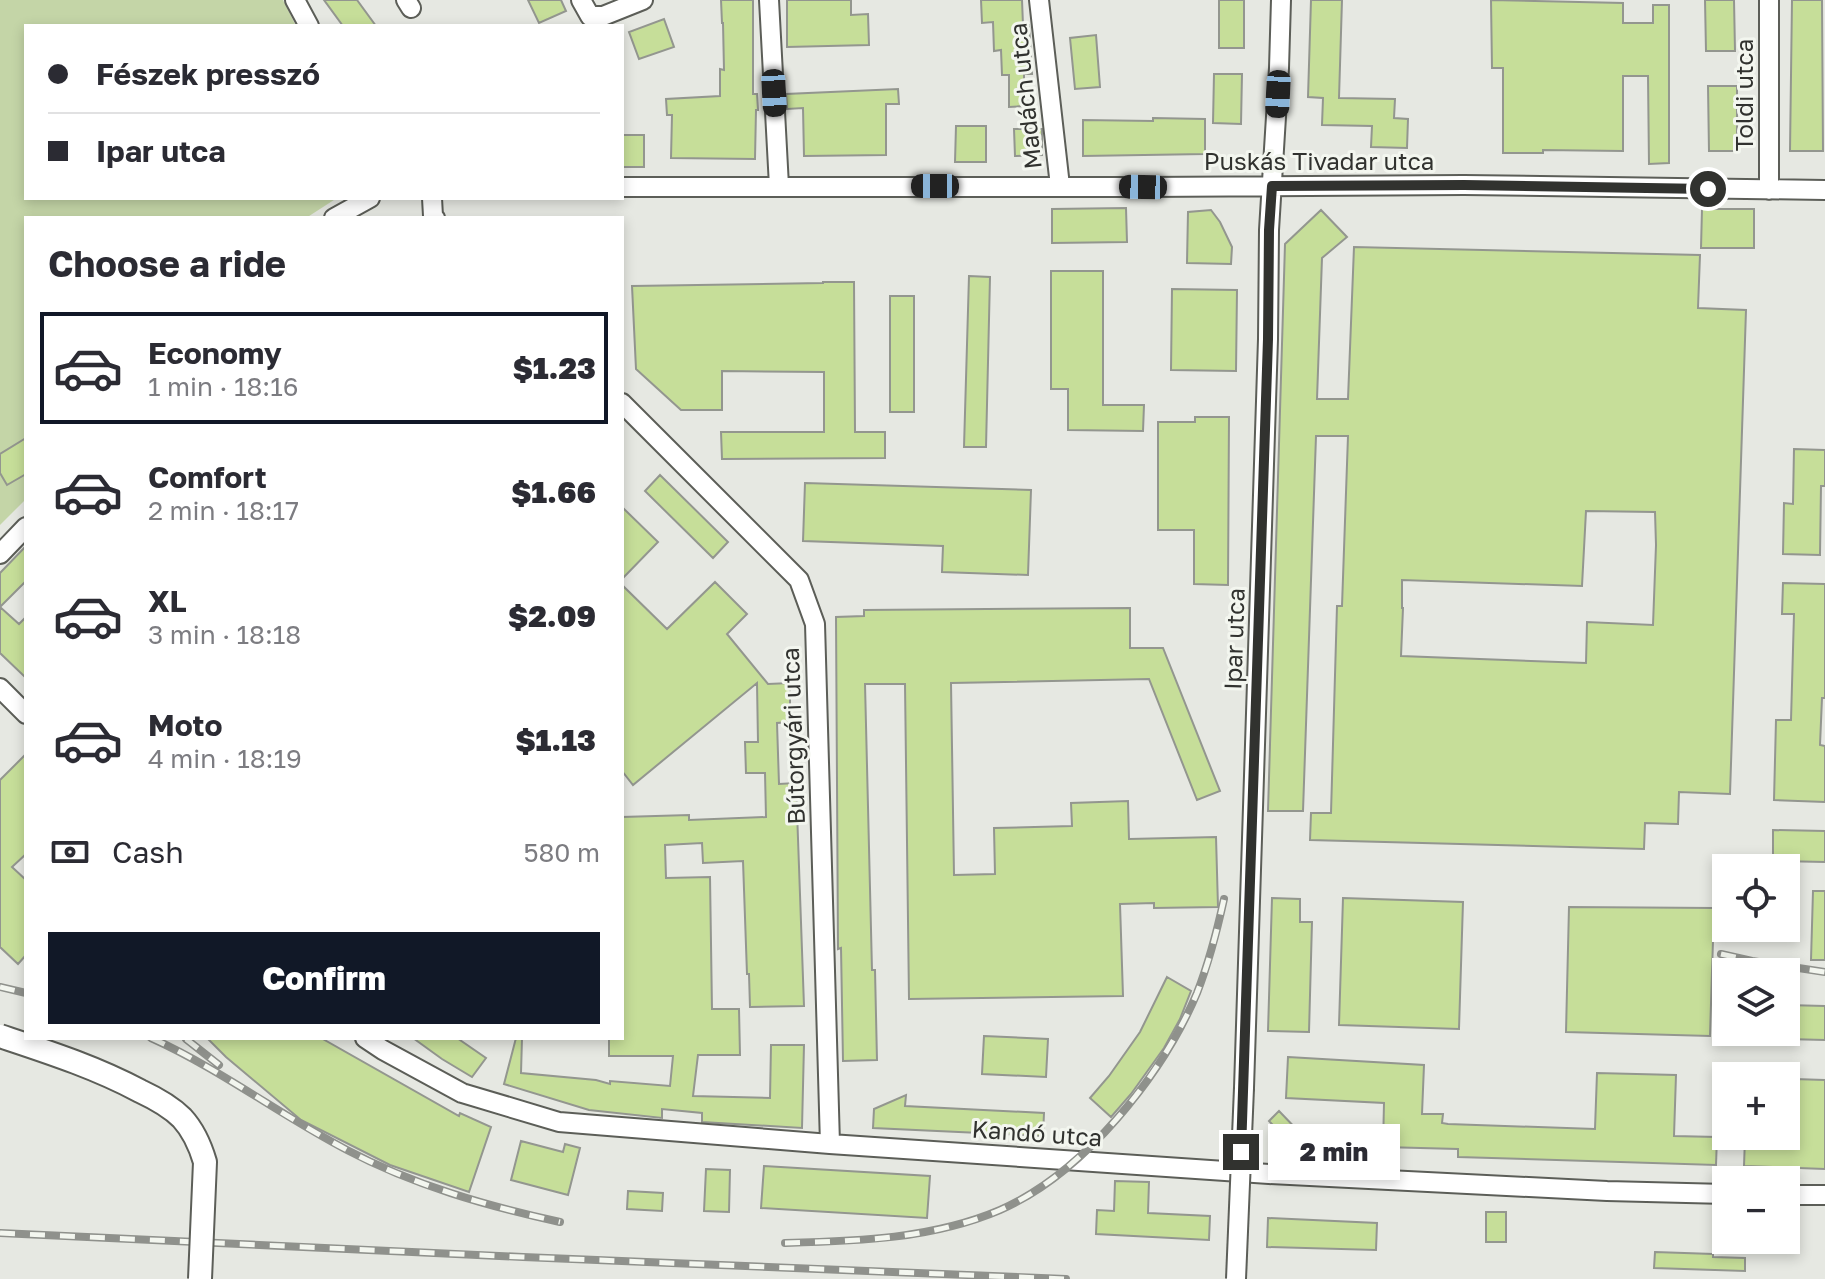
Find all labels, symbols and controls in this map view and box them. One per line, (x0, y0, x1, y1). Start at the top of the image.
street label: Madách utca (1002, 21, 1047, 171)
street label: Toldi utca (1729, 39, 1758, 151)
text: Fészek presszó (96, 56, 320, 92)
car (761, 68, 787, 118)
car (1265, 69, 1291, 119)
text: Ipar utca (96, 133, 226, 169)
street label: Puskás Tivadar utca (1204, 146, 1434, 175)
route start (1690, 171, 1726, 207)
car (911, 174, 959, 198)
car (1119, 175, 1167, 199)
text: Choose a ride (48, 242, 286, 285)
icon: car (52, 332, 124, 404)
text: Economy (148, 335, 282, 371)
text: $1.23 (513, 350, 596, 386)
text: 1 min · 18:16 (148, 371, 299, 402)
icon: car (52, 456, 124, 528)
text: Comfort (148, 459, 267, 495)
text: $1.66 (511, 474, 596, 510)
text: 2 min · 18:17 (148, 495, 299, 526)
icon: car (52, 580, 124, 652)
text: XL (148, 583, 187, 619)
street label: Ipar utca (1217, 587, 1250, 690)
text: $2.09 (508, 598, 596, 634)
text: 3 min · 18:18 (148, 619, 301, 650)
street label: Bútorgyári utca (775, 647, 810, 825)
icon: car (52, 704, 124, 776)
text: Moto (148, 707, 223, 743)
text: $1.13 (515, 722, 596, 758)
text: 4 min · 18:19 (148, 743, 302, 774)
icon: cash (48, 830, 92, 874)
text: Cash (112, 834, 184, 870)
text: 580 m (523, 837, 600, 868)
map controls (1712, 854, 1800, 1254)
button: locate (1712, 854, 1800, 942)
button: Confirm (48, 932, 600, 1024)
button: layers (1712, 958, 1800, 1046)
button: + (1712, 1062, 1800, 1150)
street label: Kandó utca (971, 1113, 1103, 1152)
callout: 2 min (1269, 1124, 1401, 1180)
route end (1223, 1134, 1259, 1170)
text: 2 min (1300, 1136, 1368, 1167)
button: − (1712, 1166, 1800, 1254)

